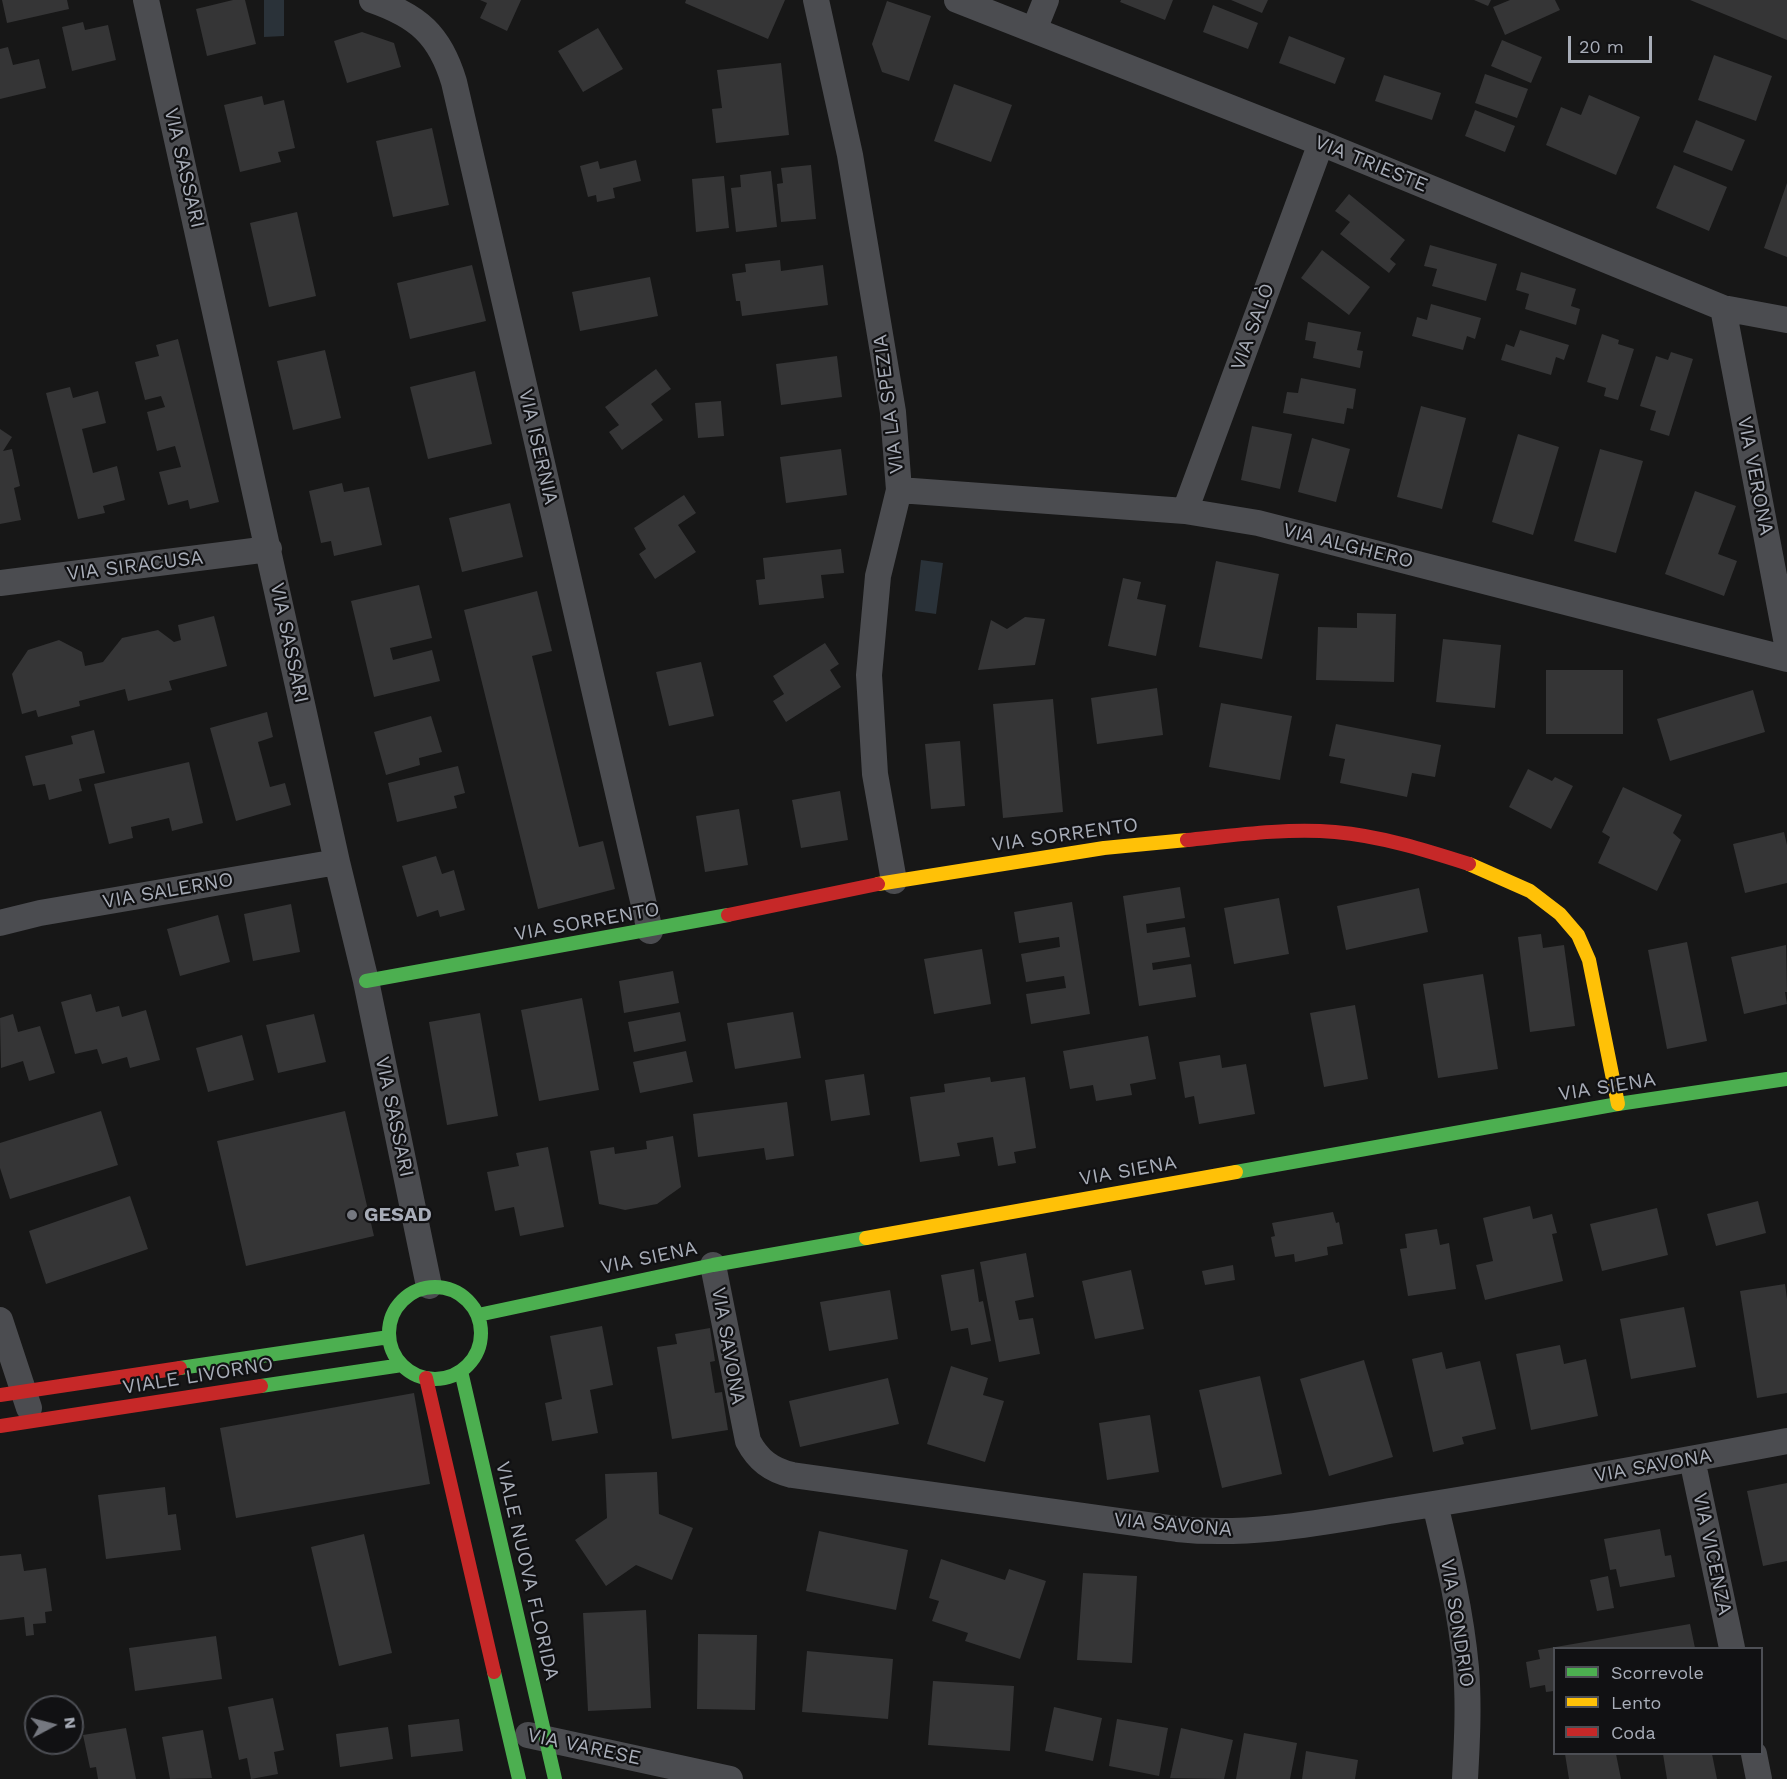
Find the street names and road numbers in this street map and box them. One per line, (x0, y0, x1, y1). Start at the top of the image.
street label: VIA SASSARI (159, 106, 209, 230)
street label: VIA TRIESTE (1311, 130, 1431, 198)
street label: VIA SALÒ (1226, 280, 1280, 374)
street label: VIA LA SPEZIA (869, 333, 909, 475)
street label: VIA ISERNIA (513, 387, 563, 507)
street label: VIA VERONA (1732, 414, 1778, 538)
street label: VIA ALGHERO (1280, 518, 1416, 574)
street label: VIA SIRACUSA (65, 546, 205, 586)
street label: VIA SASSARI (265, 581, 313, 705)
street label: VIA SORRENTO (990, 813, 1140, 857)
street label: VIA SALERNO (101, 868, 235, 914)
street label: VIA SORRENTO (512, 897, 662, 947)
street label: VIA SASSARI (370, 1055, 418, 1179)
street label: VIA SIENA (1557, 1067, 1657, 1107)
street label: VIA SIENA (1078, 1151, 1178, 1191)
street label: VIA SIENA (598, 1236, 700, 1280)
street label: VIA SAVONA (706, 1285, 750, 1407)
street label: VIALE LIVORNO (121, 1352, 275, 1400)
street label: VIA SAVONA (1592, 1444, 1714, 1488)
street label: VIALE NUOVA FLORIDA (490, 1459, 564, 1683)
street label: VIA VICENZA (1687, 1490, 1737, 1618)
street label: VIA SAVONA (1113, 1508, 1233, 1542)
street label: VIA SONDRIO (1435, 1557, 1479, 1689)
street label: VIA VARESE (525, 1723, 643, 1771)

